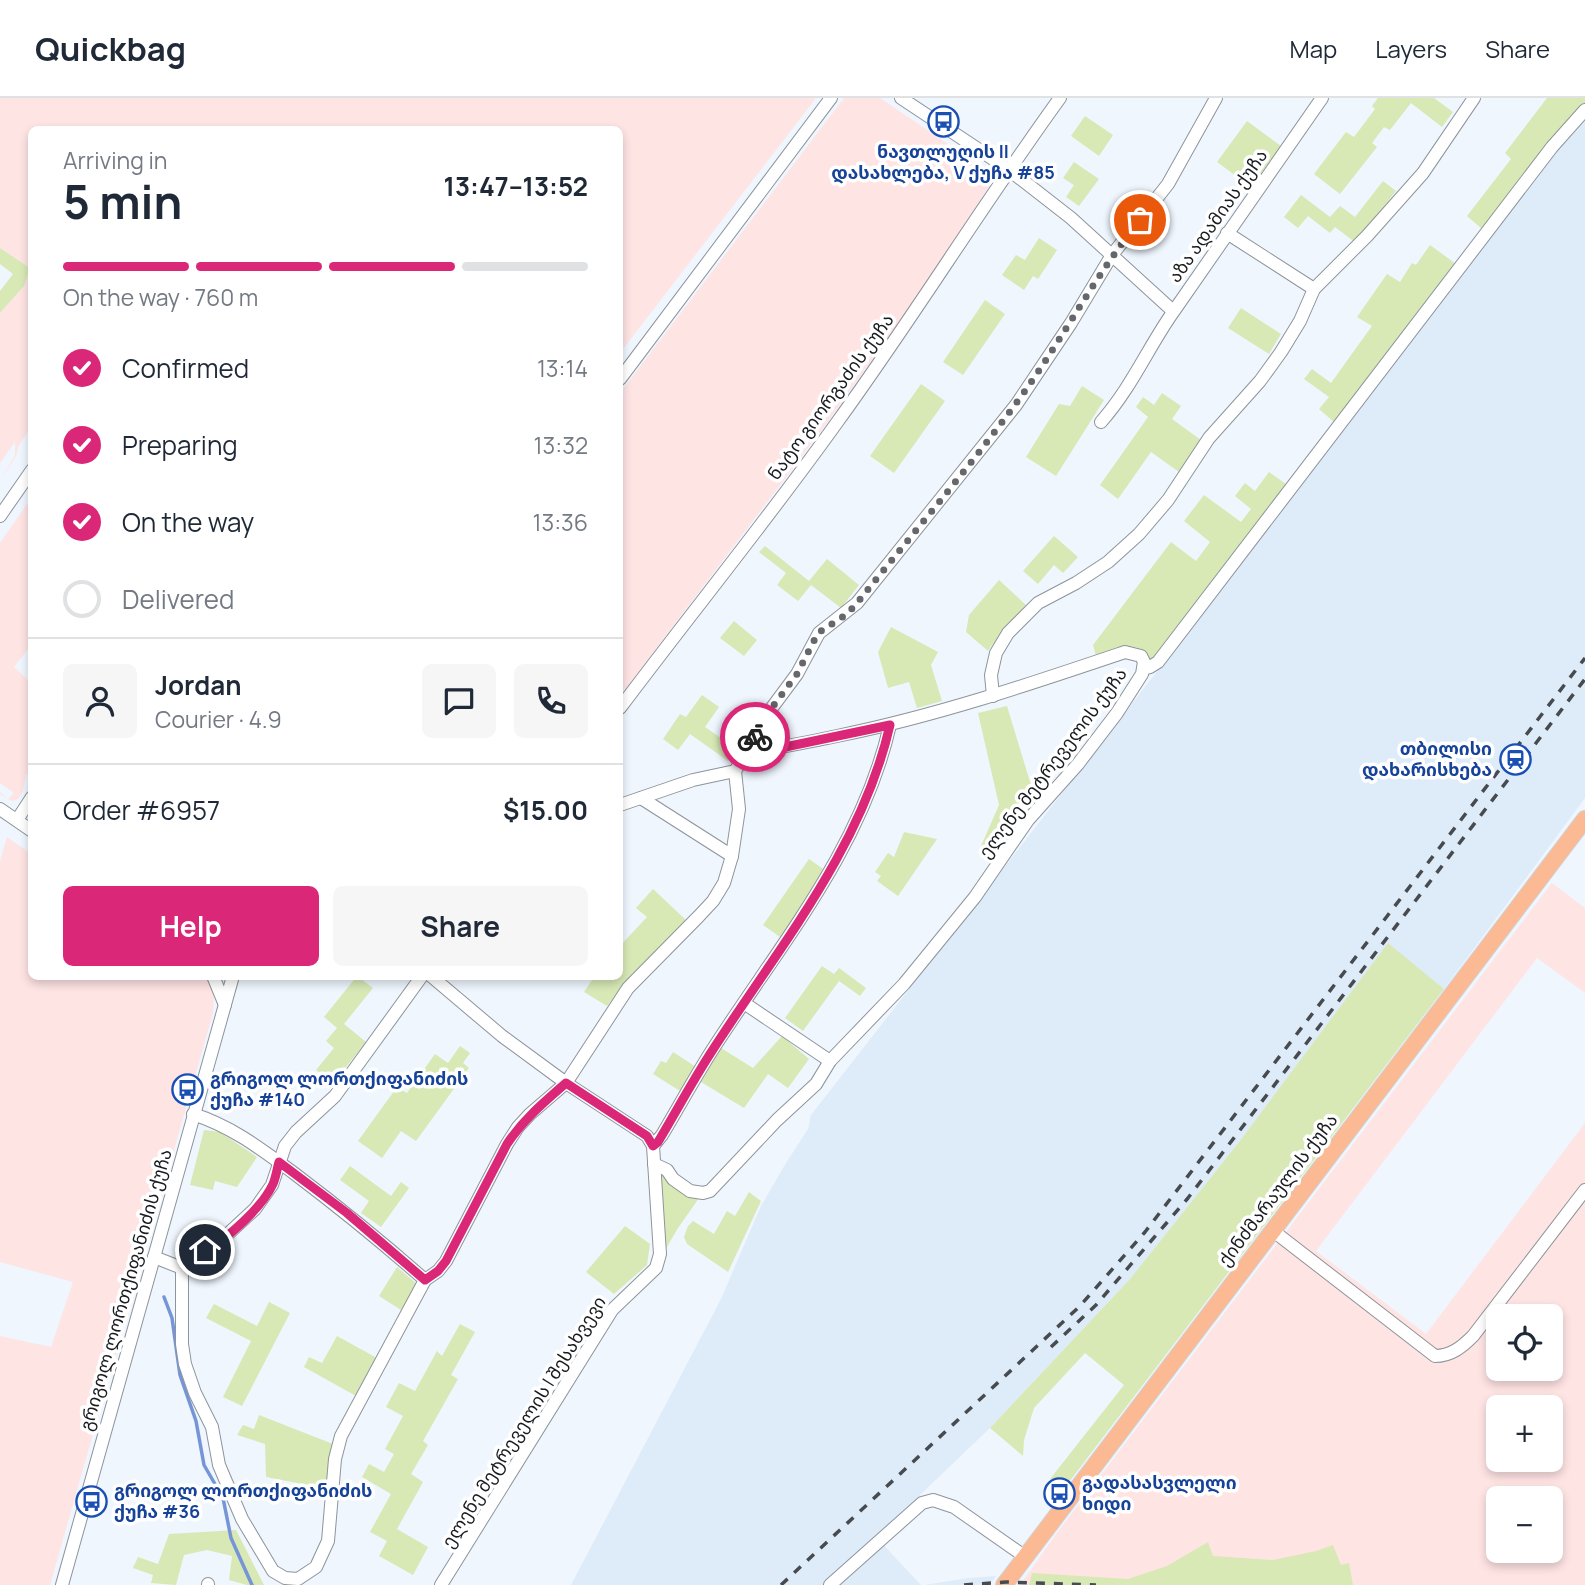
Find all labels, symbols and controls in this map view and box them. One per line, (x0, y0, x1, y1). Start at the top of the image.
text: Quickbag (35, 26, 186, 71)
text: Map (1290, 32, 1337, 65)
text: Layers (1375, 32, 1447, 65)
text: Share (1485, 32, 1550, 65)
bus stop icon: ნავთლუღის II დასახლება, V ქუჩა #85 (926, 105, 960, 139)
place label: ნავთლუღის II დასახლება, V ქუჩა #85 (831, 139, 1055, 184)
text: Arriving in (63, 144, 168, 176)
street label: აზა ადამიას ქუჩა (1162, 144, 1272, 287)
text: 13:47–13:52 (444, 168, 588, 204)
text: 5 min (63, 170, 182, 233)
pin (1110, 190, 1170, 250)
icon: bag (1121, 201, 1159, 239)
text: On the way · 760 m (63, 281, 258, 313)
street label: ნატო გიორგაძის ქუჩა (762, 308, 899, 484)
icon: check (63, 349, 101, 387)
text: Confirmed (122, 350, 249, 386)
text: 13:14 (537, 352, 588, 384)
icon: check (63, 426, 101, 464)
text: Preparing (122, 427, 238, 463)
text: 13:32 (534, 429, 588, 461)
icon: check (63, 503, 101, 541)
text: On the way (122, 504, 254, 540)
text: 13:36 (532, 506, 588, 538)
text: Delivered (122, 581, 234, 617)
street label: ელენე მეტრეველის ქუჩა (973, 662, 1132, 863)
button: person (63, 664, 137, 738)
button: chat (422, 664, 496, 738)
button: phone (514, 664, 588, 738)
text: Jordan (155, 667, 241, 703)
courier (720, 702, 790, 772)
text: Courier · 4.9 (155, 703, 282, 735)
icon: bike (736, 718, 774, 756)
place label: თბილისი დახარისხება (1362, 736, 1492, 781)
station icon: თბილისი დახარისხება (1498, 742, 1532, 776)
text: Order #6957 (63, 792, 220, 828)
text: $15.00 (503, 792, 588, 828)
button: Help (63, 886, 319, 966)
button: Share (333, 886, 588, 966)
place label: გრიგოლ ლორთქიფანიძის ქუჩა #140 (210, 1066, 468, 1111)
bus stop icon: გრიგოლ ლორთქიფანიძის ქუჩა #140 (170, 1072, 204, 1106)
street label: ქინძმარაულის ქუჩა (1212, 1108, 1342, 1270)
street label: გრიგოლ ლორთქიფანიძის ქუჩა (73, 1146, 177, 1433)
pin (175, 1220, 235, 1280)
icon: home (186, 1231, 224, 1269)
street label: ელენე მეტრეველის I შესახვევი (435, 1291, 611, 1552)
map controls (1486, 1304, 1563, 1563)
button: locate (1486, 1304, 1563, 1381)
button: + (1486, 1395, 1563, 1472)
place label: გადასასვლელი ხიდი (1082, 1470, 1237, 1515)
bus stop icon: გადასასვლელი ხიდი (1042, 1476, 1076, 1510)
place label: გრიგოლ ლორთქიფანიძის ქუჩა #36 (114, 1478, 372, 1523)
bus stop icon: გრიგოლ ლორთქიფანიძის ქუჩა #36 (74, 1484, 108, 1518)
button: − (1486, 1486, 1563, 1563)

